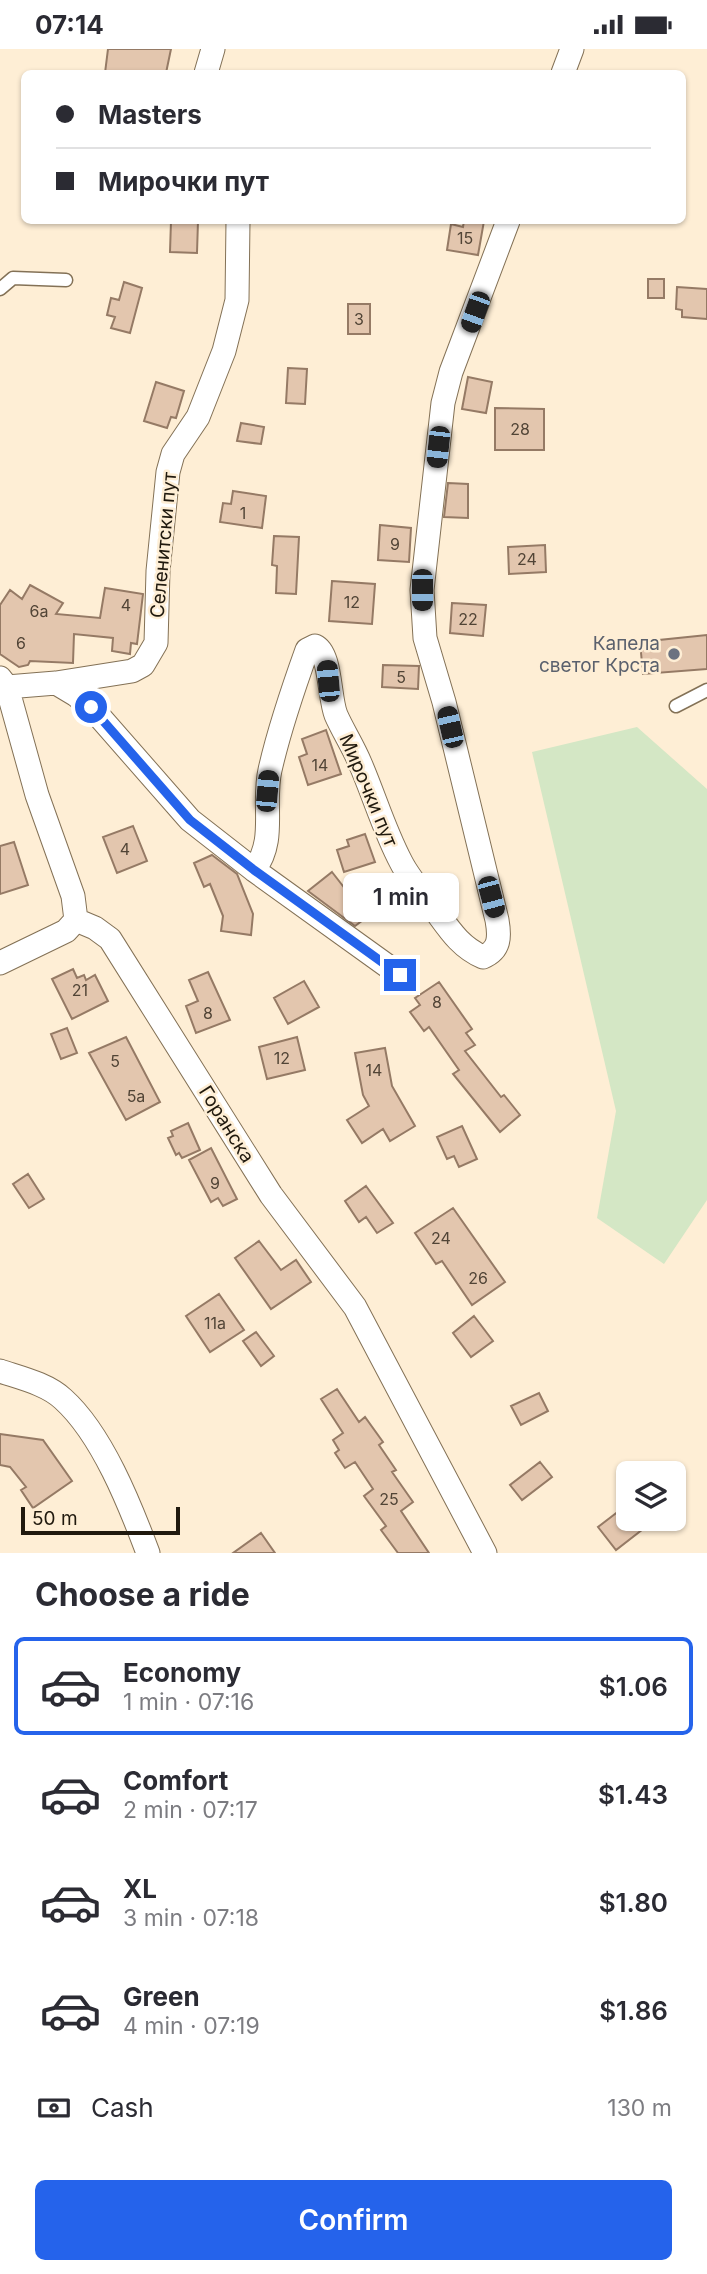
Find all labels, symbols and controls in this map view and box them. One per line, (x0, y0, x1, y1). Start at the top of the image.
text: 07:14 (35, 9, 104, 40)
text: Masters (98, 99, 202, 130)
text: Мирочки пут (98, 166, 269, 197)
house number: 15 (457, 228, 473, 248)
car (458, 289, 493, 335)
house number: 3 (354, 309, 364, 329)
house number: 28 (510, 419, 530, 439)
car (426, 425, 451, 469)
street label: Селенитски пут (146, 471, 181, 619)
house number: 1 (240, 503, 246, 523)
house number: 9 (390, 534, 400, 554)
house number: 24 (517, 549, 537, 569)
car (412, 569, 433, 611)
house number: 12 (344, 592, 360, 612)
house number: 4 (121, 595, 131, 615)
house number: 6a (30, 601, 48, 621)
house number: 22 (458, 609, 478, 629)
place label: Капела светог Крста (539, 632, 660, 677)
house number: 6 (16, 633, 26, 653)
marker: Капела светог Крста (666, 646, 682, 662)
car (316, 659, 341, 703)
house number: 5 (396, 667, 406, 687)
route start (75, 691, 107, 723)
car (436, 704, 465, 750)
street label: Мирочки пут (334, 730, 403, 850)
house number: 14 (312, 755, 328, 775)
car (255, 769, 280, 813)
house number: 4 (120, 839, 130, 859)
callout: 1 min (342, 873, 458, 923)
car (476, 874, 507, 920)
text: 1 min (373, 883, 429, 911)
route end (384, 959, 416, 991)
house number: 21 (72, 980, 88, 1000)
house number: 8 (432, 992, 442, 1012)
house number: 8 (203, 1003, 213, 1023)
house number: 12 (274, 1048, 290, 1068)
house number: 5 (110, 1051, 120, 1071)
house number: 14 (366, 1060, 382, 1080)
street label: Горанска (194, 1082, 259, 1167)
house number: 5a (127, 1086, 145, 1106)
house number: 9 (210, 1173, 220, 1193)
house number: 24 (431, 1228, 451, 1248)
house number: 26 (468, 1268, 488, 1288)
house number: 11a (204, 1313, 226, 1333)
map controls (616, 1461, 686, 1531)
button: layers (616, 1461, 686, 1531)
house number: 25 (379, 1489, 399, 1509)
scale bar (21, 1504, 180, 1536)
text: 50 m (32, 1507, 78, 1530)
text: Choose a ride (35, 1575, 250, 1614)
icon: car (39, 1655, 102, 1718)
text: Economy (123, 1657, 241, 1688)
text: $1.06 (599, 1671, 668, 1702)
text: 1 min · 07:16 (123, 1688, 254, 1716)
icon: car (39, 1763, 102, 1826)
text: Comfort (123, 1765, 228, 1796)
text: $1.43 (598, 1779, 668, 1810)
text: 2 min · 07:17 (123, 1796, 258, 1824)
icon: car (39, 1871, 102, 1934)
text: XL (123, 1873, 157, 1904)
text: $1.80 (599, 1887, 668, 1918)
text: 3 min · 07:18 (123, 1904, 259, 1932)
icon: car (39, 1979, 102, 2042)
text: Green (123, 1981, 200, 2012)
text: $1.86 (599, 1995, 668, 2026)
text: 4 min · 07:19 (123, 2012, 260, 2040)
icon: cash (35, 2089, 73, 2127)
text: Cash (91, 2092, 154, 2123)
text: 130 m (607, 2094, 672, 2122)
button: Confirm (35, 2180, 672, 2260)

